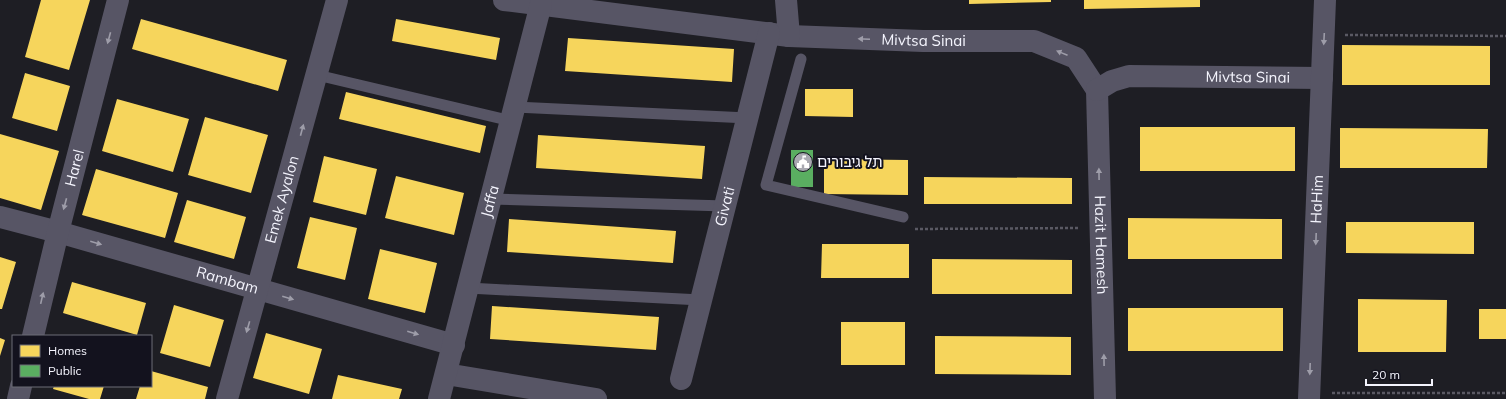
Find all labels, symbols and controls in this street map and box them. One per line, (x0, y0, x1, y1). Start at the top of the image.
street label: Mivtsa Sinai (881, 29, 966, 50)
one-way arrow (105, 32, 111, 44)
one-way arrow (1321, 33, 1328, 45)
one-way arrow (857, 36, 870, 42)
one-way arrow (1056, 49, 1068, 55)
street label: Mivtsa Sinai (1205, 67, 1290, 87)
one-way arrow (299, 124, 305, 136)
street label: Harel (60, 147, 88, 189)
public building icon: תל גיבורים (792, 151, 814, 173)
place label: תל גיבורים (817, 152, 883, 171)
street label: Emek Ayalon (260, 153, 303, 245)
one-way arrow (1096, 167, 1102, 180)
street label: HaHim (1306, 174, 1327, 224)
street label: Jaffa (476, 183, 503, 220)
street label: Givati (710, 185, 739, 228)
street label: Hazit Hamesh (1091, 195, 1112, 295)
one-way arrow (62, 198, 68, 210)
one-way arrow (1312, 233, 1319, 245)
one-way arrow (90, 240, 102, 246)
street label: Rambam (194, 262, 261, 298)
one-way arrow (40, 292, 46, 304)
one-way arrow (282, 295, 294, 301)
one-way arrow (245, 321, 251, 333)
one-way arrow (407, 330, 419, 336)
legend (12, 335, 152, 387)
text: Homes (48, 343, 87, 358)
one-way arrow (1100, 354, 1107, 366)
scale bar (1366, 361, 1432, 387)
text: Public (48, 363, 82, 378)
one-way arrow (1307, 363, 1313, 376)
text: 20 m (1372, 367, 1400, 382)

